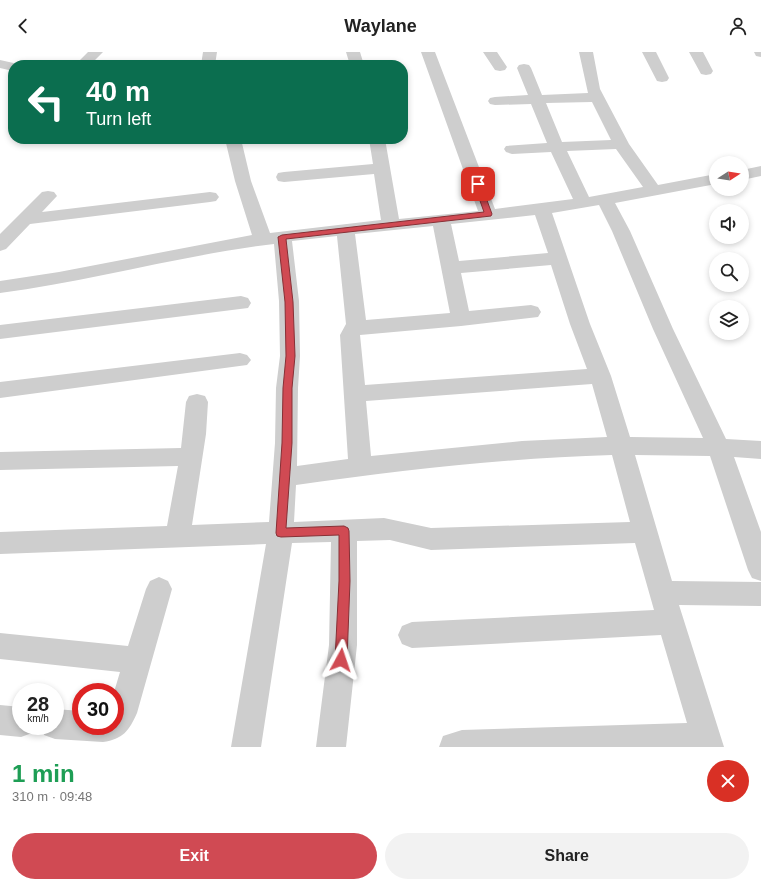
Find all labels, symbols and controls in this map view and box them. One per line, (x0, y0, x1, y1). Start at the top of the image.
icon: back (12, 15, 34, 37)
icon: person (727, 15, 749, 37)
text: Waylane (344, 16, 417, 36)
icon: left (20, 76, 72, 128)
text: 40 m (86, 76, 150, 107)
text: Turn left (86, 109, 151, 129)
north arrow (709, 156, 749, 196)
map controls (709, 156, 749, 340)
pin (461, 167, 495, 201)
icon: arrive (467, 173, 489, 195)
button: sound (709, 204, 749, 244)
button: search (709, 252, 749, 292)
button: layers (709, 300, 749, 340)
position arrow (320, 639, 362, 681)
speed limit sign: 30 (72, 683, 124, 735)
text: 28 (27, 693, 49, 715)
text: km/h (27, 713, 49, 724)
text: 1 min (12, 760, 75, 787)
button: close (707, 760, 749, 802)
text: 310 m · 09:48 (12, 789, 92, 804)
button: Exit (12, 833, 377, 879)
button: Share (385, 833, 749, 879)

